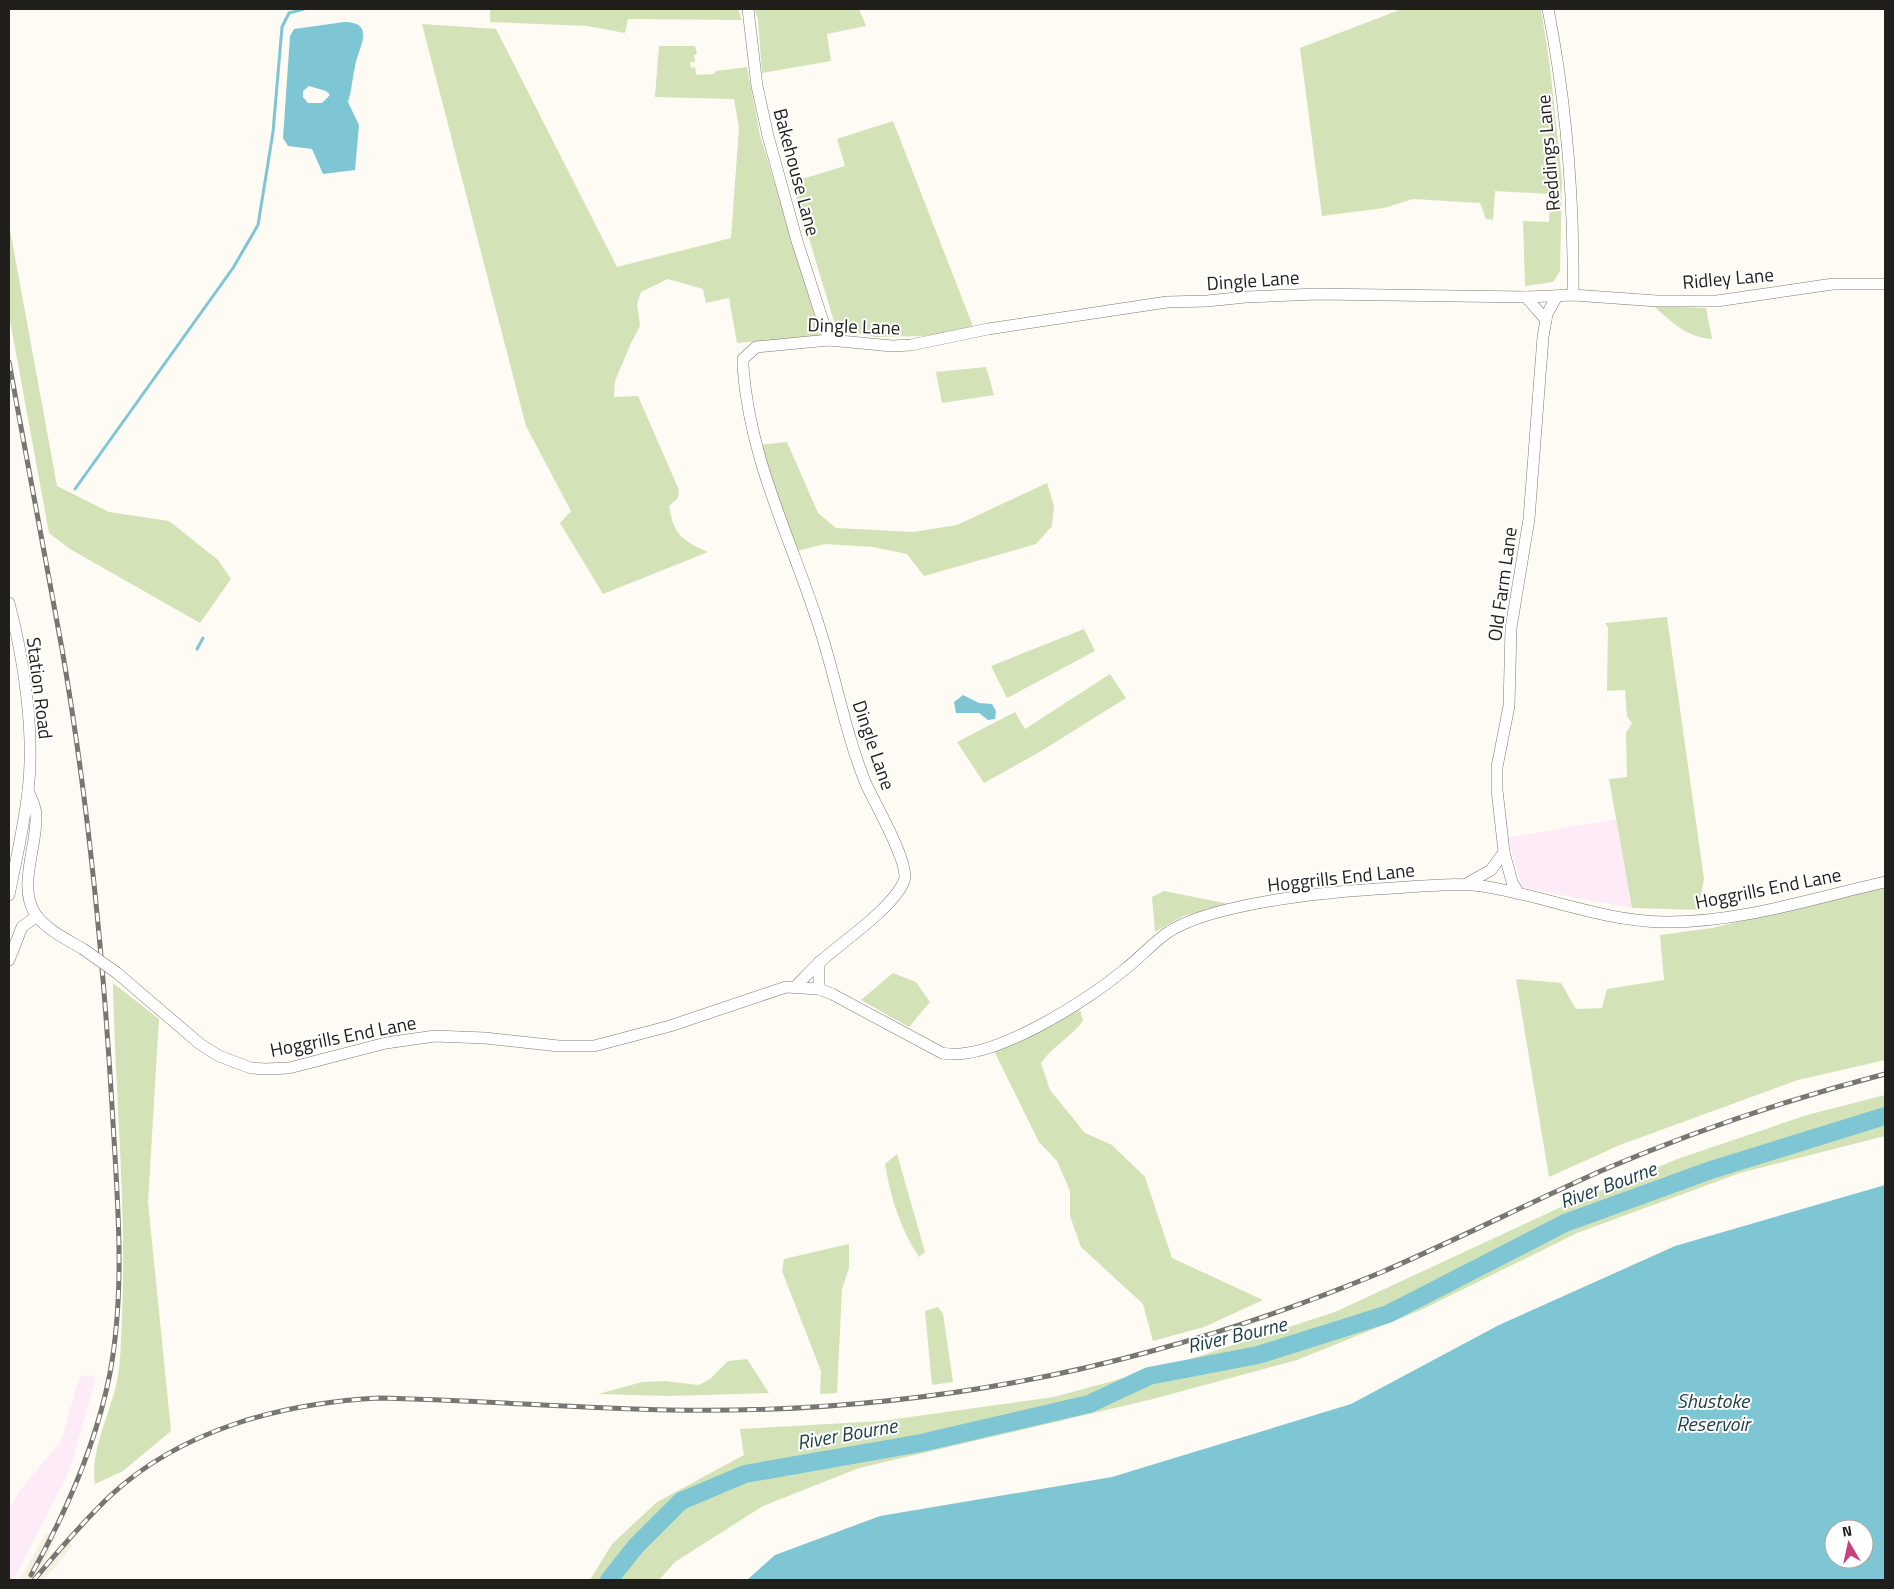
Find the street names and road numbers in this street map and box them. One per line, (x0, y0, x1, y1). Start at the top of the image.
street label: Reddings Lane (1528, 94, 1567, 212)
street label: Bakehouse Lane (767, 105, 828, 239)
street label: Ridley Lane (1681, 259, 1775, 296)
street label: Dingle Lane (1206, 262, 1300, 297)
street label: Dingle Lane (807, 309, 901, 342)
street label: Old Farm Lane (1479, 525, 1524, 643)
street label: Station Road (20, 635, 61, 741)
street label: Dingle Lane (846, 696, 903, 794)
street label: Hoggrills End Lane (1266, 854, 1416, 899)
street label: Hoggrills End Lane (1692, 859, 1843, 916)
street label: Hoggrills End Lane (267, 1007, 418, 1064)

